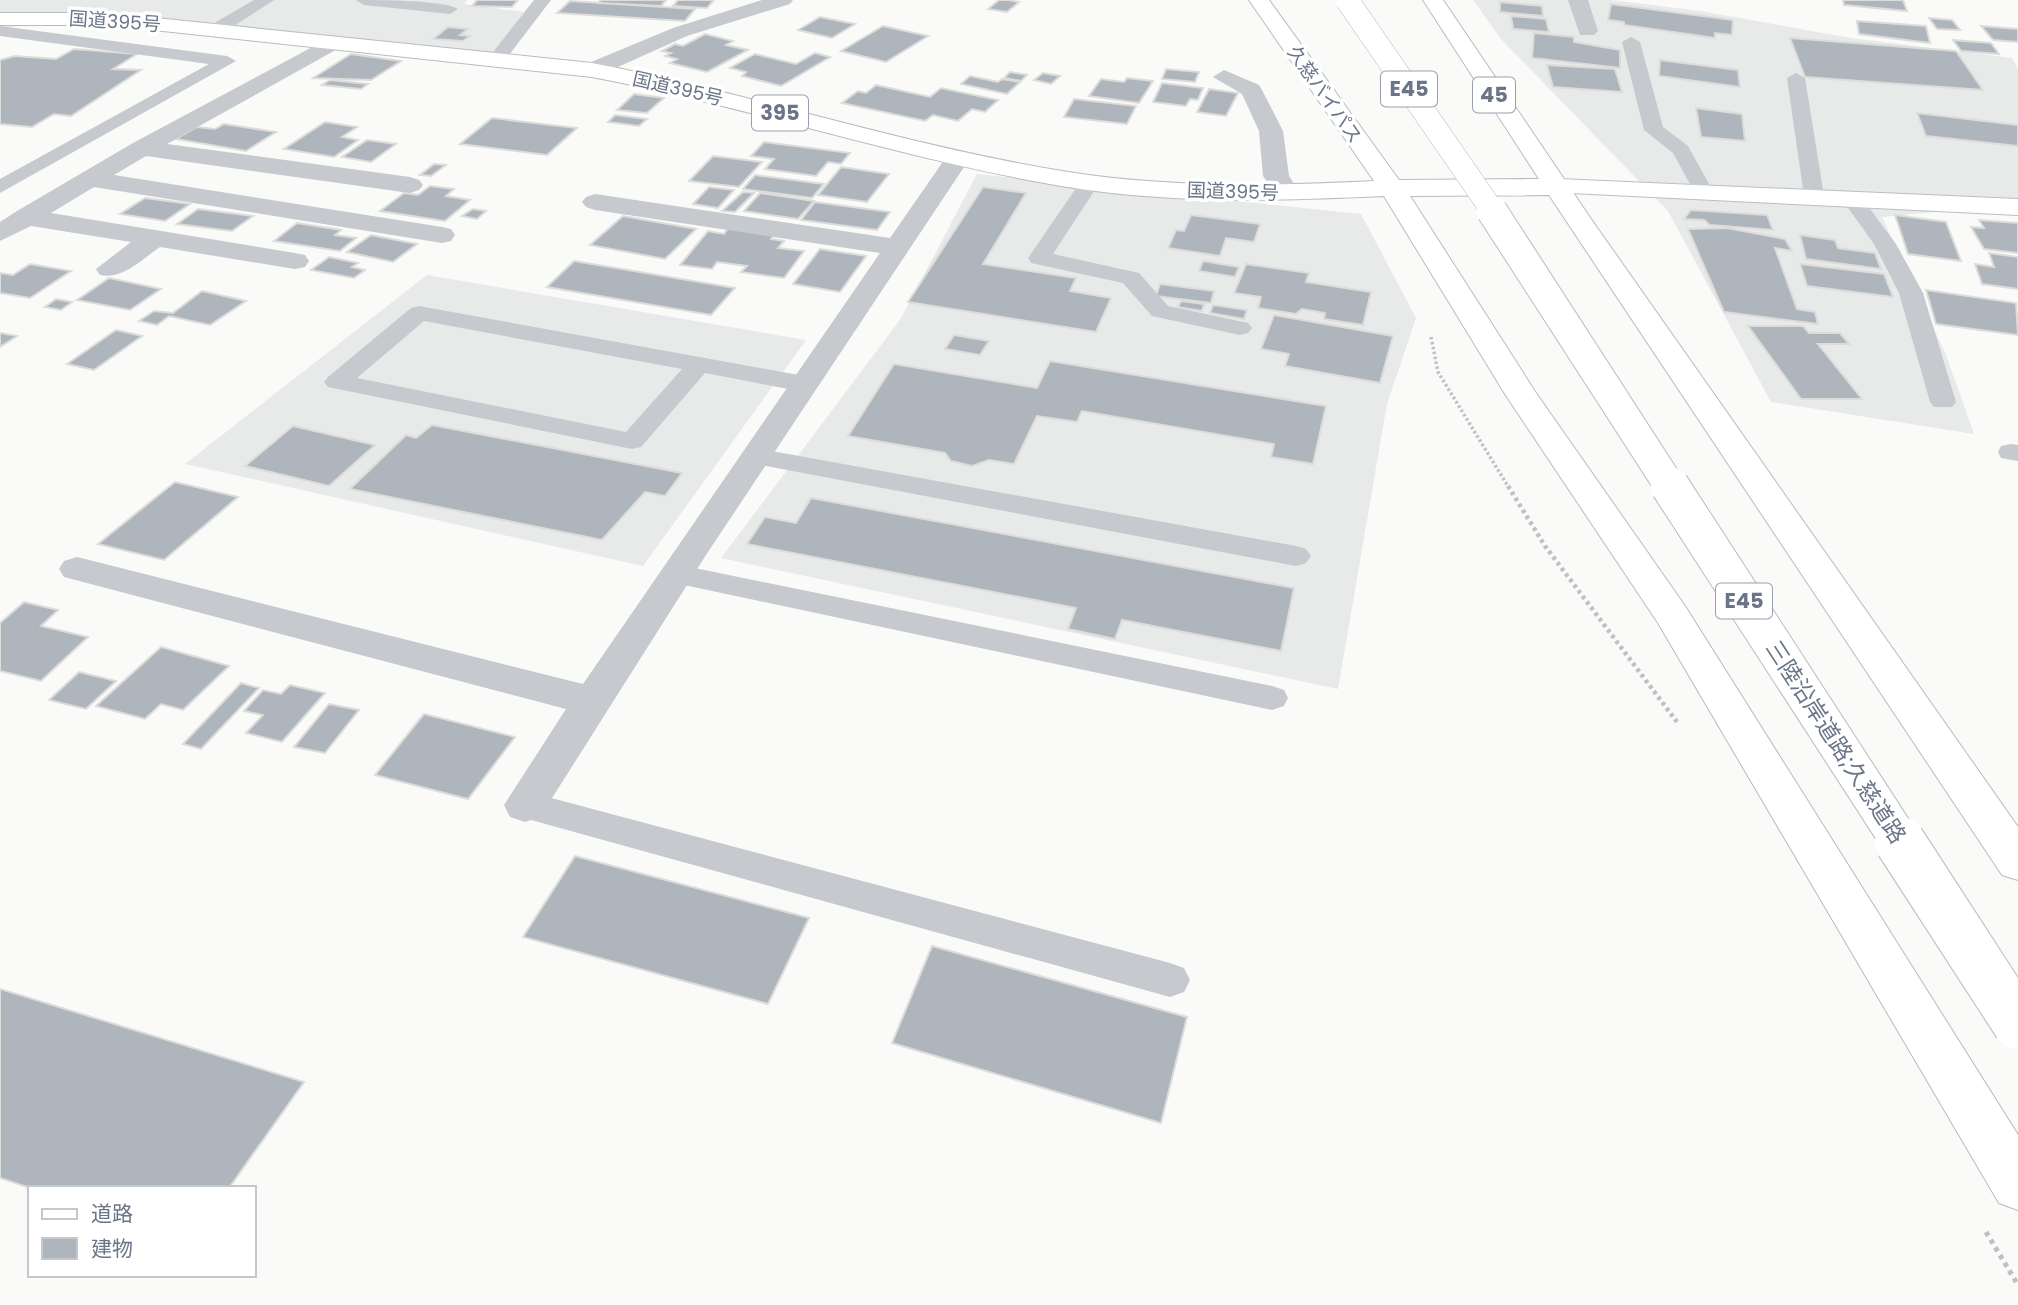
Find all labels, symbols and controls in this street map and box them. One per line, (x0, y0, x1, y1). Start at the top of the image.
street label: 国道395号 (68, 5, 162, 38)
street label: 久慈バイパス (1281, 40, 1368, 149)
street label: 国道395号 (630, 65, 726, 112)
road number: E45 (1381, 72, 1437, 106)
road number: 45 (1473, 78, 1515, 112)
road number: 395 (752, 96, 808, 130)
street label: 国道395号 (1186, 176, 1279, 207)
road number: E45 (1716, 584, 1772, 618)
street label: 三陸沿岸道路;久慈道路 (1758, 634, 1914, 850)
legend (28, 1186, 256, 1277)
text: 道路 (91, 1199, 133, 1228)
text: 建物 (91, 1234, 133, 1263)

